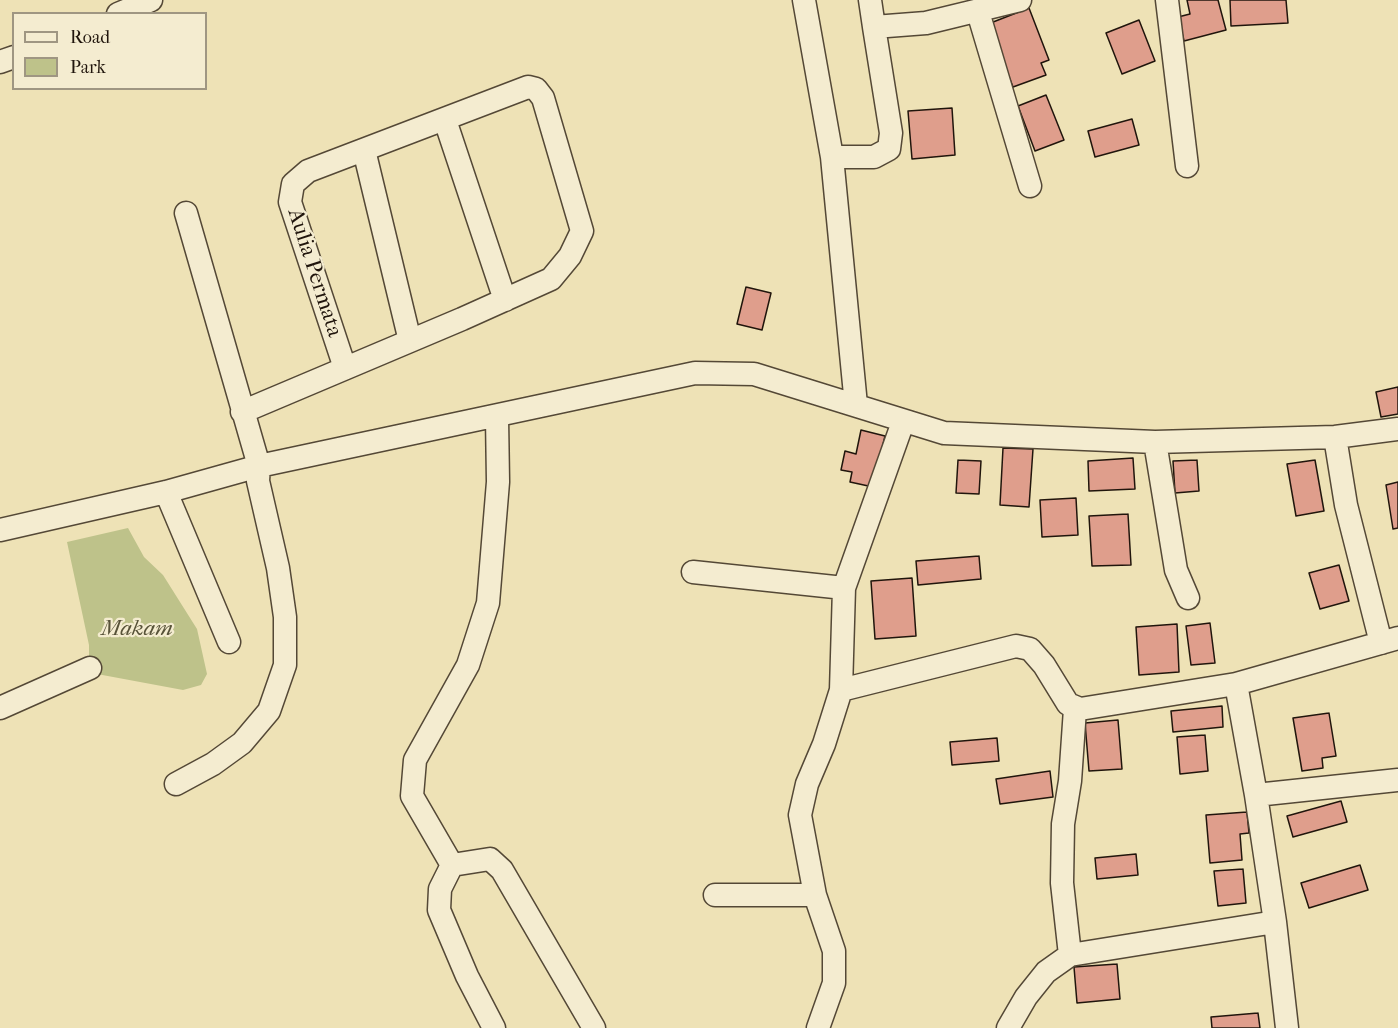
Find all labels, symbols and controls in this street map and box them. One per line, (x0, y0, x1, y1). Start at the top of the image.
legend (12, 12, 207, 90)
text: Road (70, 27, 110, 48)
text: Park (70, 57, 106, 78)
street label: Aulia Permata (281, 205, 347, 341)
park label: Makam (101, 617, 173, 643)

